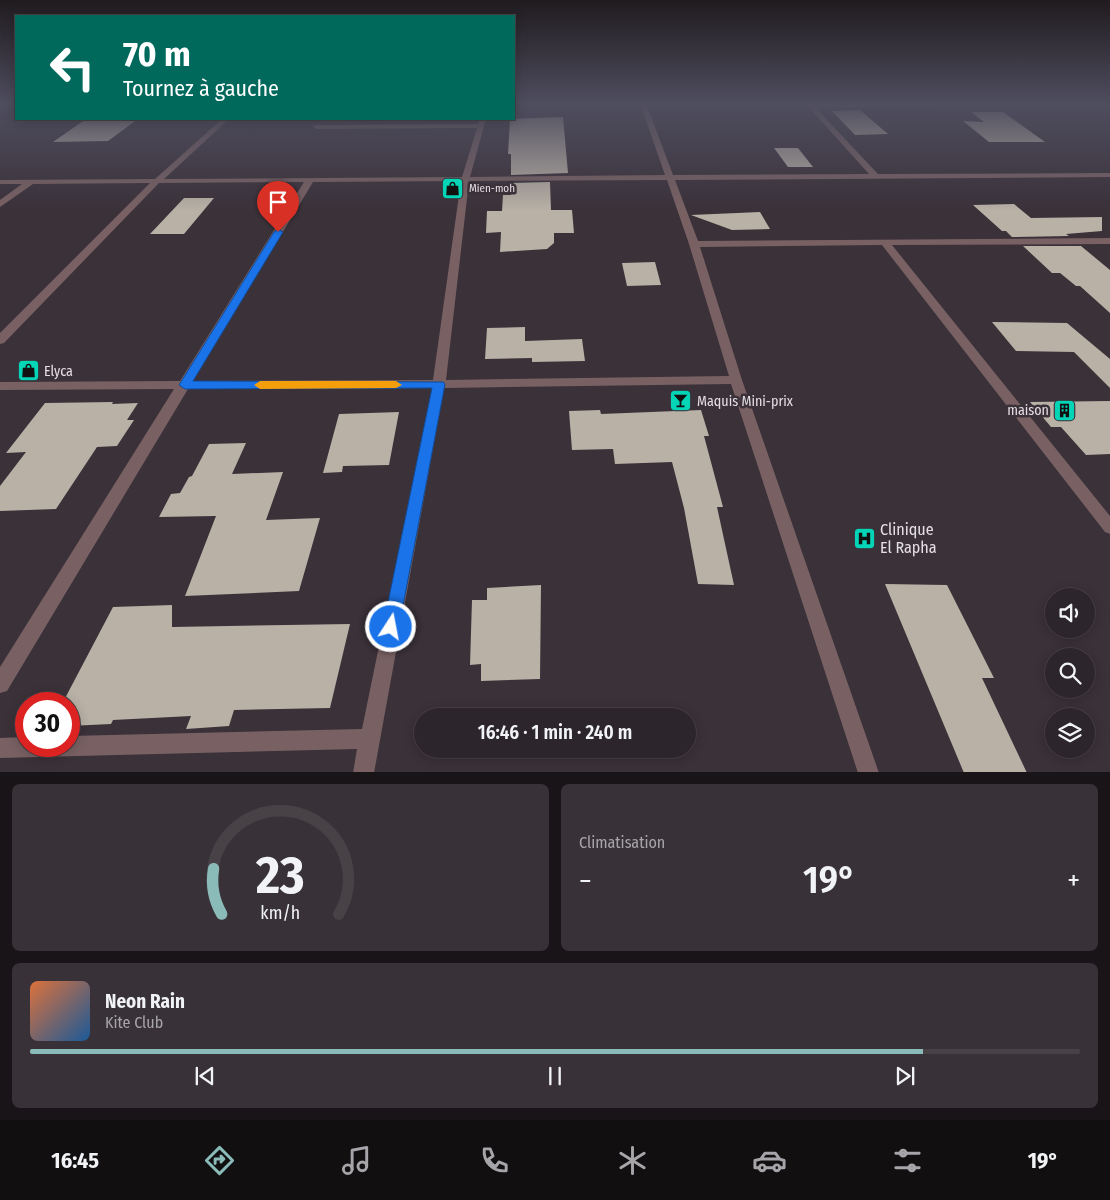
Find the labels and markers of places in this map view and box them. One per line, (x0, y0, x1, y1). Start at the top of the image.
shop icon: Mien-moh (441, 176, 465, 200)
pin (257, 181, 299, 232)
place label: Mien-moh (469, 182, 515, 195)
shop icon: Elyca (16, 359, 40, 383)
place label: Elyca (44, 363, 73, 380)
bar icon: Maquis Mini-prix (669, 389, 693, 413)
place label: Maquis Mini-prix (697, 393, 794, 410)
building icon: maison (1053, 398, 1077, 422)
place label: maison (1007, 402, 1049, 419)
place label: Clinique El Rapha (880, 520, 937, 557)
hospital icon: Clinique El Rapha (852, 526, 876, 550)

